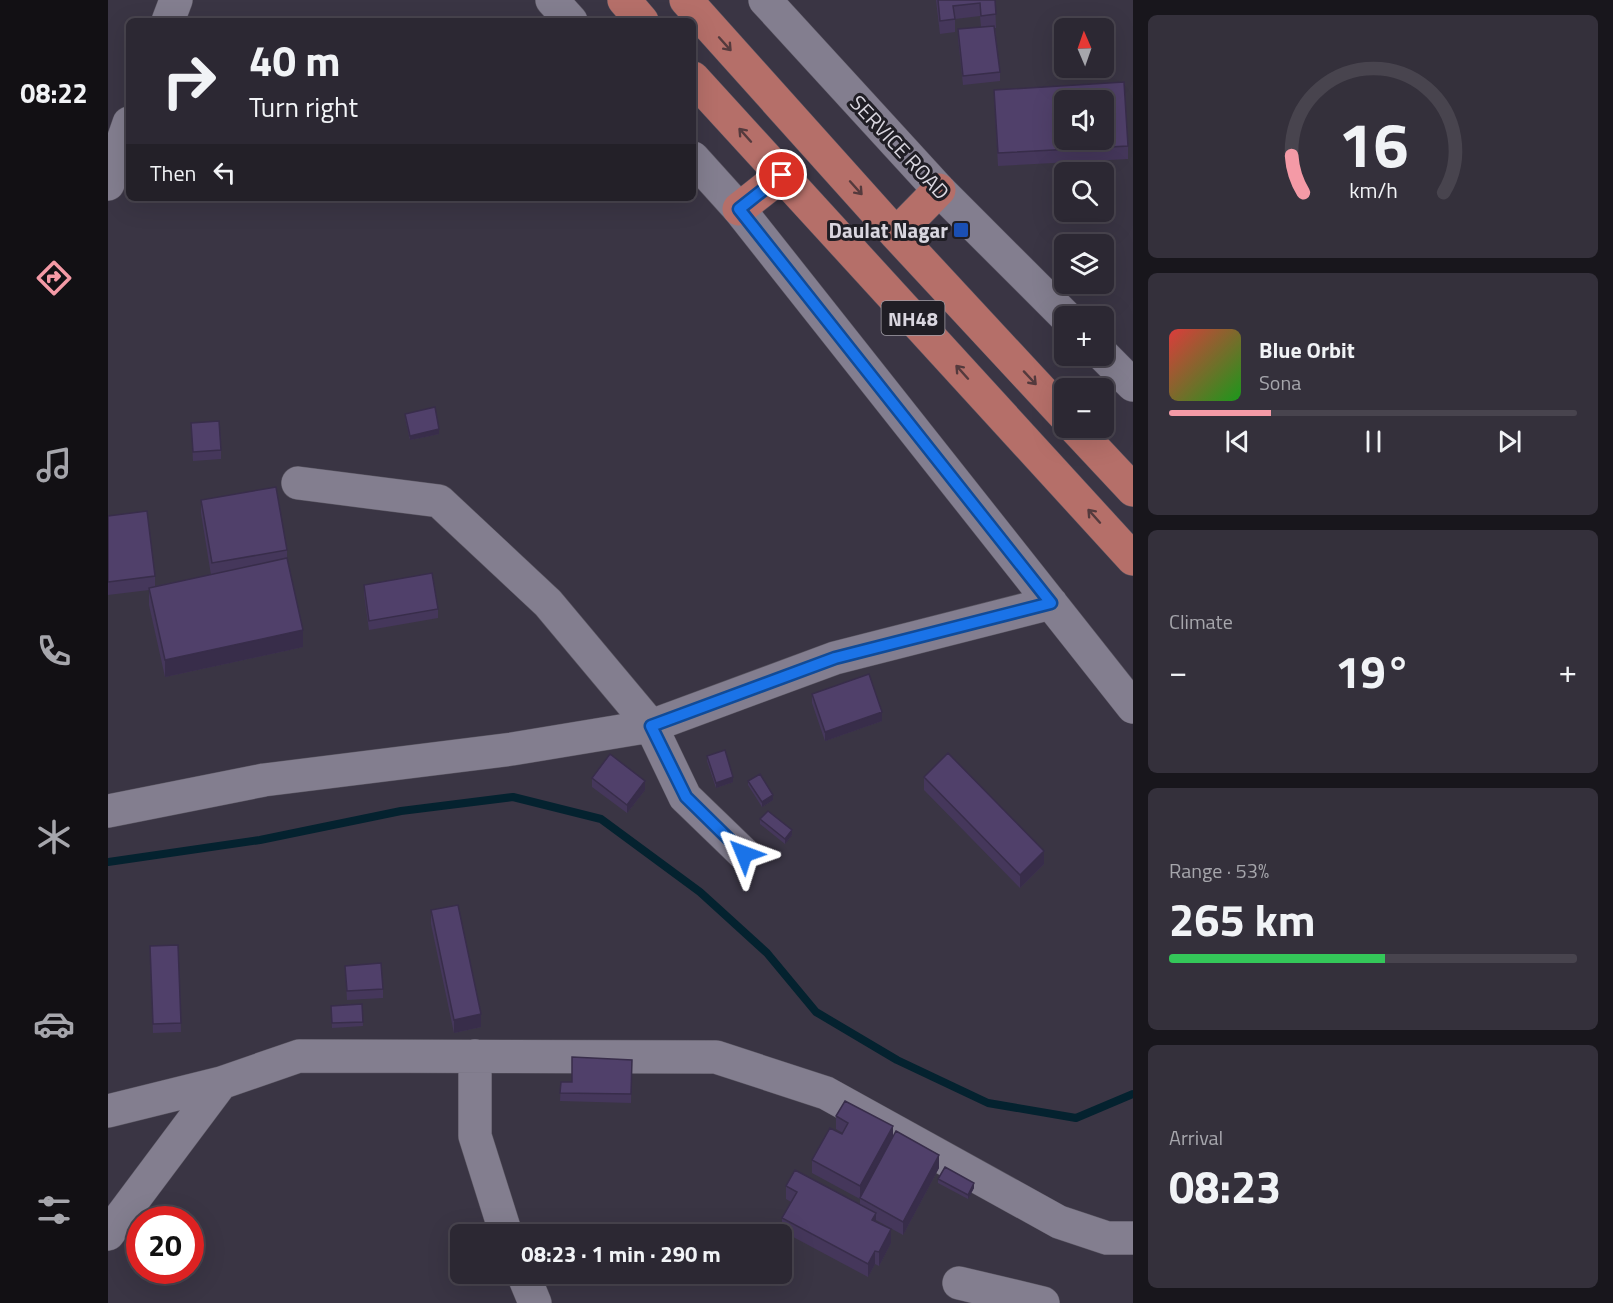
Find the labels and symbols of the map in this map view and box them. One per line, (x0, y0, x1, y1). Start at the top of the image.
north arrow (1054, 18, 1114, 78)
one-way arrow (718, 36, 732, 51)
street label: SERVICE ROAD (843, 87, 957, 207)
one-way arrow (738, 128, 752, 143)
pin (756, 149, 807, 200)
one-way arrow (848, 181, 863, 196)
place label: Daulat Nagar (829, 214, 948, 246)
marker: Daulat Nagar (952, 221, 970, 239)
road number: NH48 (882, 301, 944, 335)
one-way arrow (955, 365, 969, 380)
one-way arrow (1023, 371, 1037, 386)
one-way arrow (1087, 509, 1101, 524)
position arrow (712, 822, 776, 886)
speed limit sign: 20 (126, 1206, 204, 1284)

